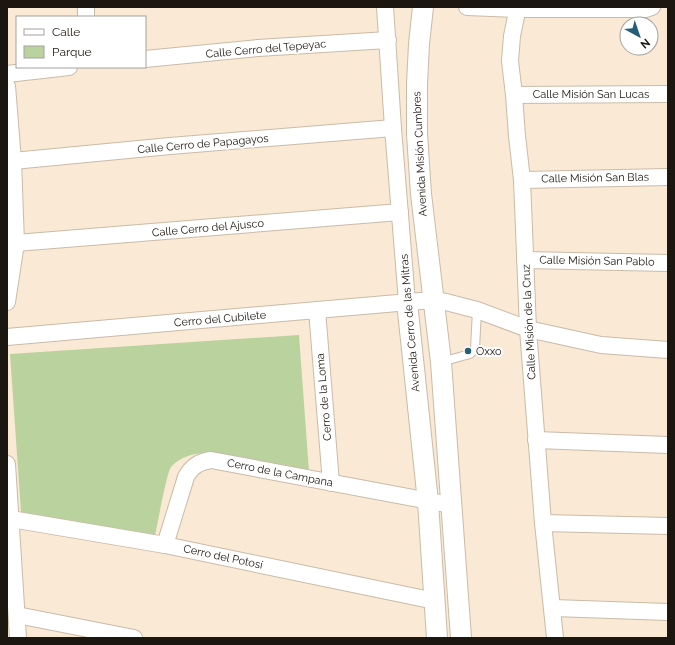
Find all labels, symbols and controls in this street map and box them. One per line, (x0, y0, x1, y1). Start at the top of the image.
legend (16, 16, 146, 68)
north arrow (619, 16, 659, 56)
text: Calle (52, 25, 80, 39)
text: N (638, 36, 653, 51)
street label: Calle Cerro del Tepeyac (205, 37, 327, 61)
text: Parque (52, 45, 92, 59)
street label: Calle Misión San Lucas (533, 88, 649, 101)
street label: Avenida Misión Cumbres (410, 91, 430, 217)
street label: Calle Cerro de Papagayos (137, 132, 269, 156)
street label: Calle Misión San Blas (541, 171, 649, 185)
street label: Calle Cerro del Ajusco (151, 217, 265, 239)
street label: Avenida Cerro de las Mitras (397, 253, 423, 393)
street label: Calle Misión San Pablo (539, 253, 655, 269)
street label: Calle Misión de la Cruz (519, 263, 539, 380)
street label: Cerro del Cubilete (173, 308, 267, 330)
place label: Oxxo (476, 345, 502, 358)
marker: Oxxo (463, 346, 473, 356)
street label: Cerro de la Loma (314, 353, 334, 441)
street label: Cerro de la Campana (226, 456, 334, 490)
street label: Cerro del Potosí (182, 542, 264, 572)

